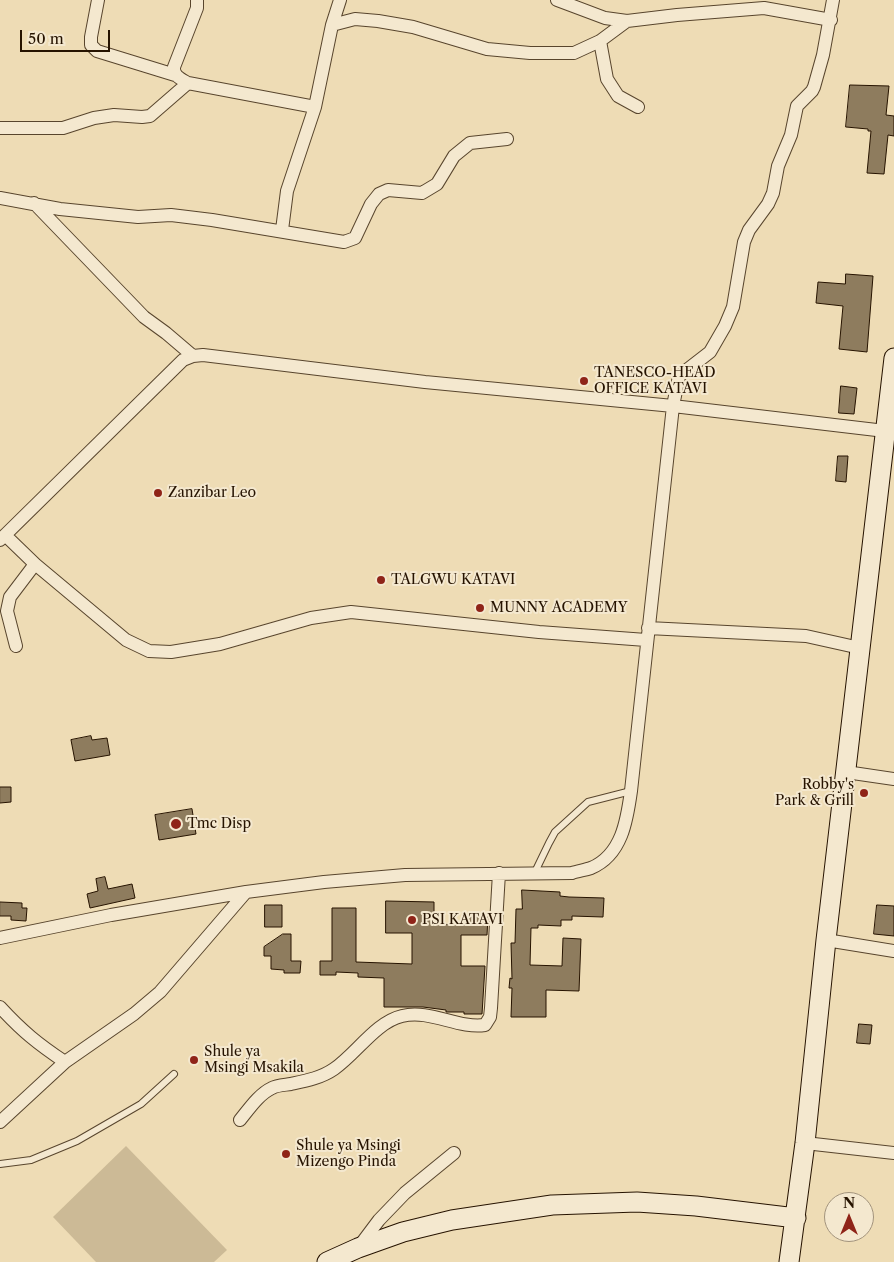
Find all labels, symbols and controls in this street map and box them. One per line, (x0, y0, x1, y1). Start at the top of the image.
scale bar (22, 20, 112, 52)
text: 50 m (28, 29, 64, 48)
place label: TANESCO-HEAD OFFICE KATAVI (594, 365, 716, 398)
marker: TANESCO-HEAD OFFICE KATAVI (578, 375, 590, 387)
place label: Zanzibar Leo (168, 485, 256, 501)
marker: Zanzibar Leo (152, 487, 164, 499)
place label: TALGWU KATAVI (391, 572, 515, 588)
marker: TALGWU KATAVI (375, 574, 387, 586)
place label: MUNNY ACADEMY (490, 600, 628, 616)
marker: MUNNY ACADEMY (474, 602, 486, 614)
place label: Robby's Park & Grill (775, 777, 854, 810)
marker: Robby's Park & Grill (858, 787, 870, 799)
place label: Tmc Disp (187, 816, 251, 832)
marker: Tmc Disp (169, 817, 183, 831)
place label: PSI KATAVI (422, 912, 503, 928)
marker: PSI KATAVI (406, 914, 418, 926)
place label: Shule ya Msingi Msakila (204, 1044, 304, 1076)
marker: Shule ya Msingi Msakila (188, 1054, 200, 1066)
place label: Shule ya Msingi Mizengo Pinda (296, 1138, 401, 1170)
marker: Shule ya Msingi Mizengo Pinda (280, 1148, 292, 1160)
north arrow (824, 1192, 874, 1242)
text: N (843, 1194, 855, 1212)

